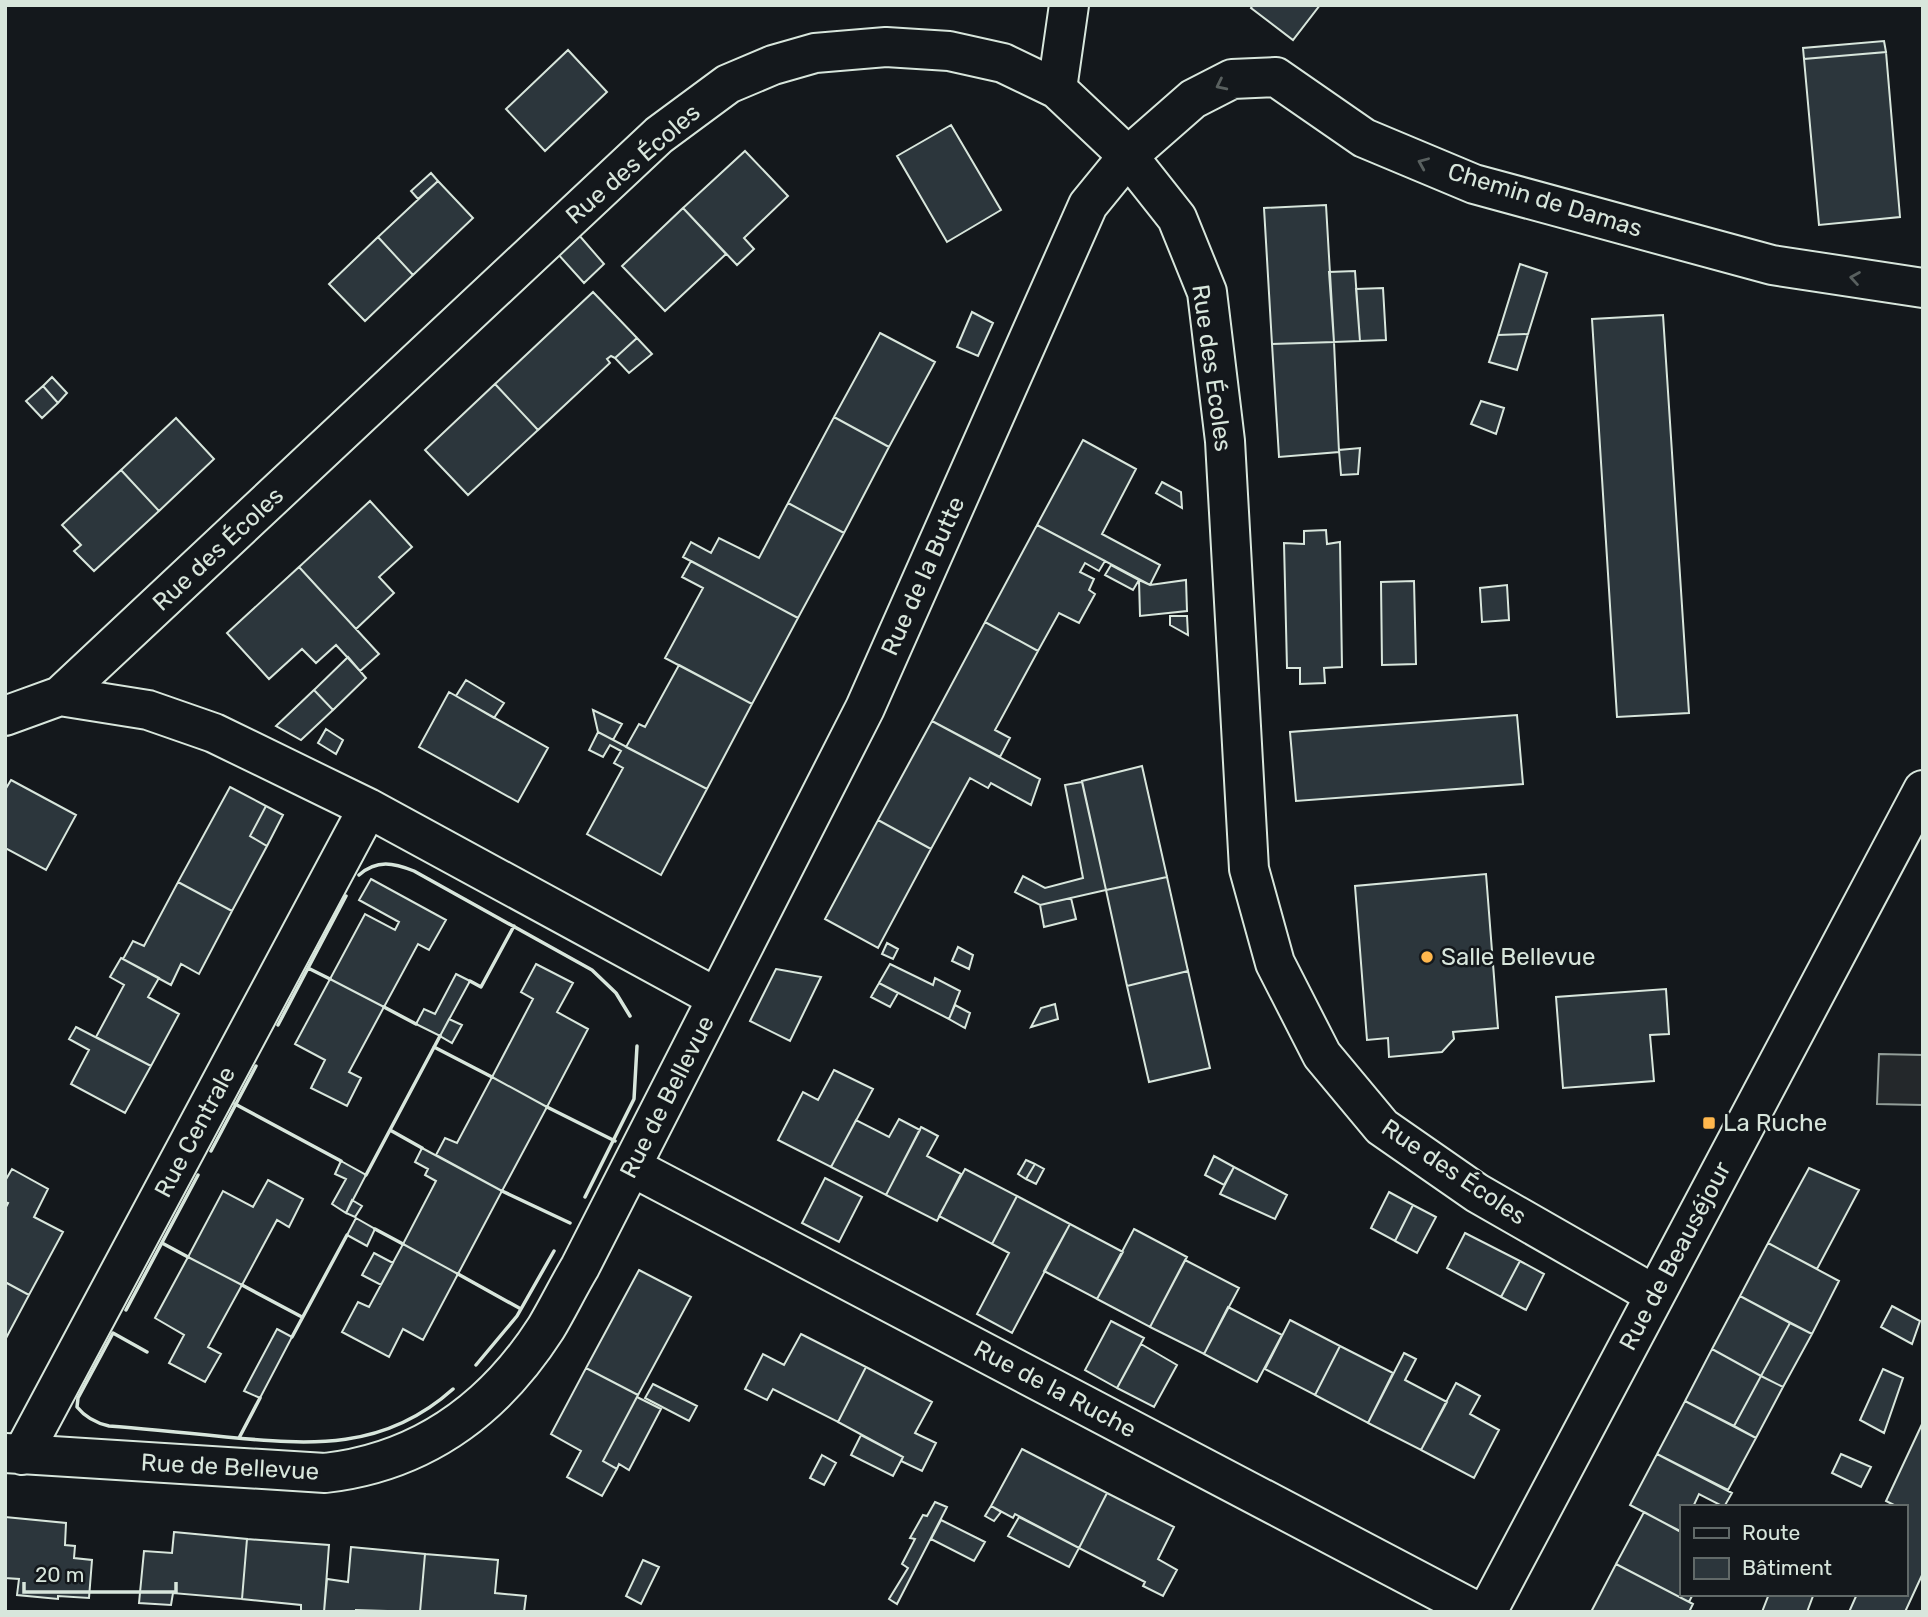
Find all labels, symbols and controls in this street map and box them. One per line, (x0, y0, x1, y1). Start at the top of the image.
one-way arrow (1216, 76, 1228, 90)
street label: Rue des Écoles (560, 98, 706, 230)
one-way arrow (1418, 157, 1430, 171)
street label: Chemin de Damas (1444, 157, 1646, 243)
one-way arrow (1849, 271, 1861, 286)
street label: Rue des Écoles (1186, 283, 1238, 453)
street label: Rue des Écoles (147, 481, 289, 617)
street label: Rue de la Butte (875, 492, 971, 660)
place label: Salle Bellevue (1441, 943, 1596, 971)
marker: Salle Bellevue (1419, 949, 1435, 965)
street label: Rue de Bellevue (614, 1011, 720, 1183)
street label: Rue Centrale (149, 1062, 241, 1202)
place label: La Ruche (1723, 1109, 1827, 1137)
street label: Rue des Écoles (1376, 1113, 1532, 1231)
marker: La Ruche (1701, 1115, 1717, 1131)
street label: Rue de Beauséjour (1613, 1157, 1737, 1355)
street label: Rue de la Ruche (969, 1334, 1141, 1444)
street label: Rue de Bellevue (140, 1448, 320, 1486)
legend (1680, 1505, 1907, 1596)
text: Route (1742, 1520, 1800, 1545)
scale bar (24, 1550, 177, 1594)
text: Bâtiment (1742, 1555, 1832, 1580)
text: 20 m (35, 1562, 84, 1587)

